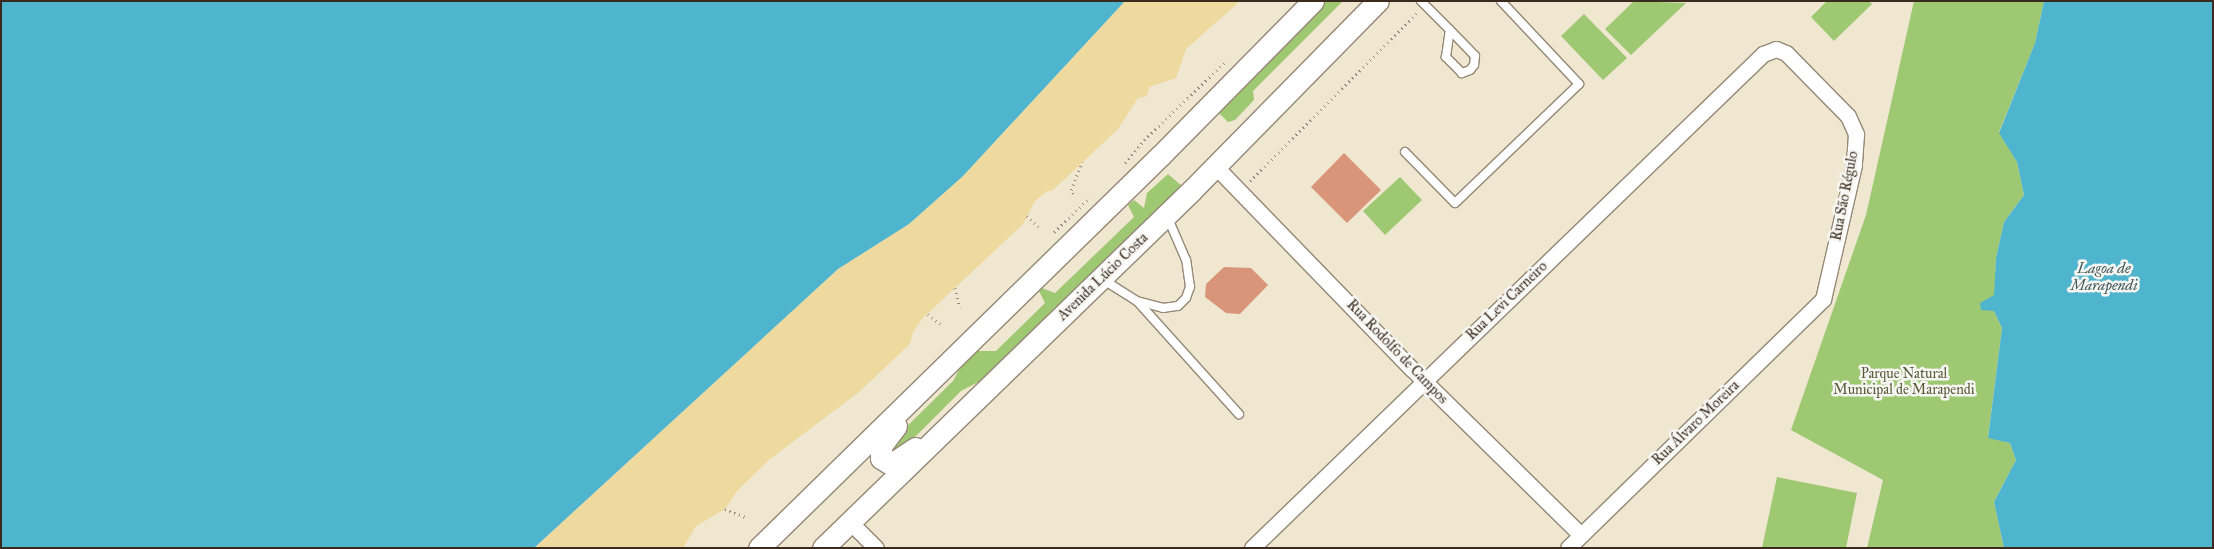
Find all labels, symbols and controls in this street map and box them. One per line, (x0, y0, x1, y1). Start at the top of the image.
street label: Rua São Régulo (1828, 150, 1862, 242)
street label: Avenida Lúcio Costa (1054, 230, 1152, 324)
street label: Rua Levi Carneiro (1463, 258, 1551, 344)
water label: Lagoa de Marapendi (2070, 259, 2138, 294)
street label: Rua Rodolfo de Campos (1343, 297, 1451, 407)
park label: Parque Natural Municipal de Marapendi (1833, 366, 1975, 398)
street label: Rua Álvaro Moreira (1649, 377, 1743, 469)

